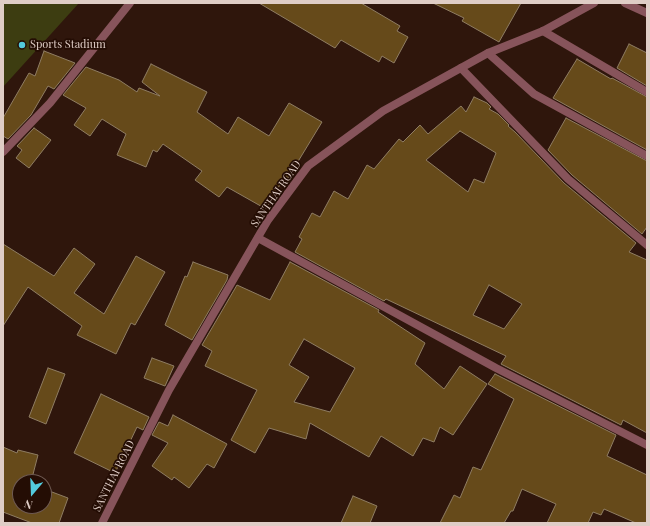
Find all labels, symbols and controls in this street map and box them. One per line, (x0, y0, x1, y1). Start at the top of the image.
place label: Sports Stadium (30, 38, 106, 52)
marker: Sports Stadium (17, 40, 27, 50)
street label: SANTHAI ROAD (248, 158, 304, 230)
street label: SANTHAI ROAD (90, 438, 138, 514)
north arrow (12, 474, 52, 514)
text: N (22, 496, 34, 513)

